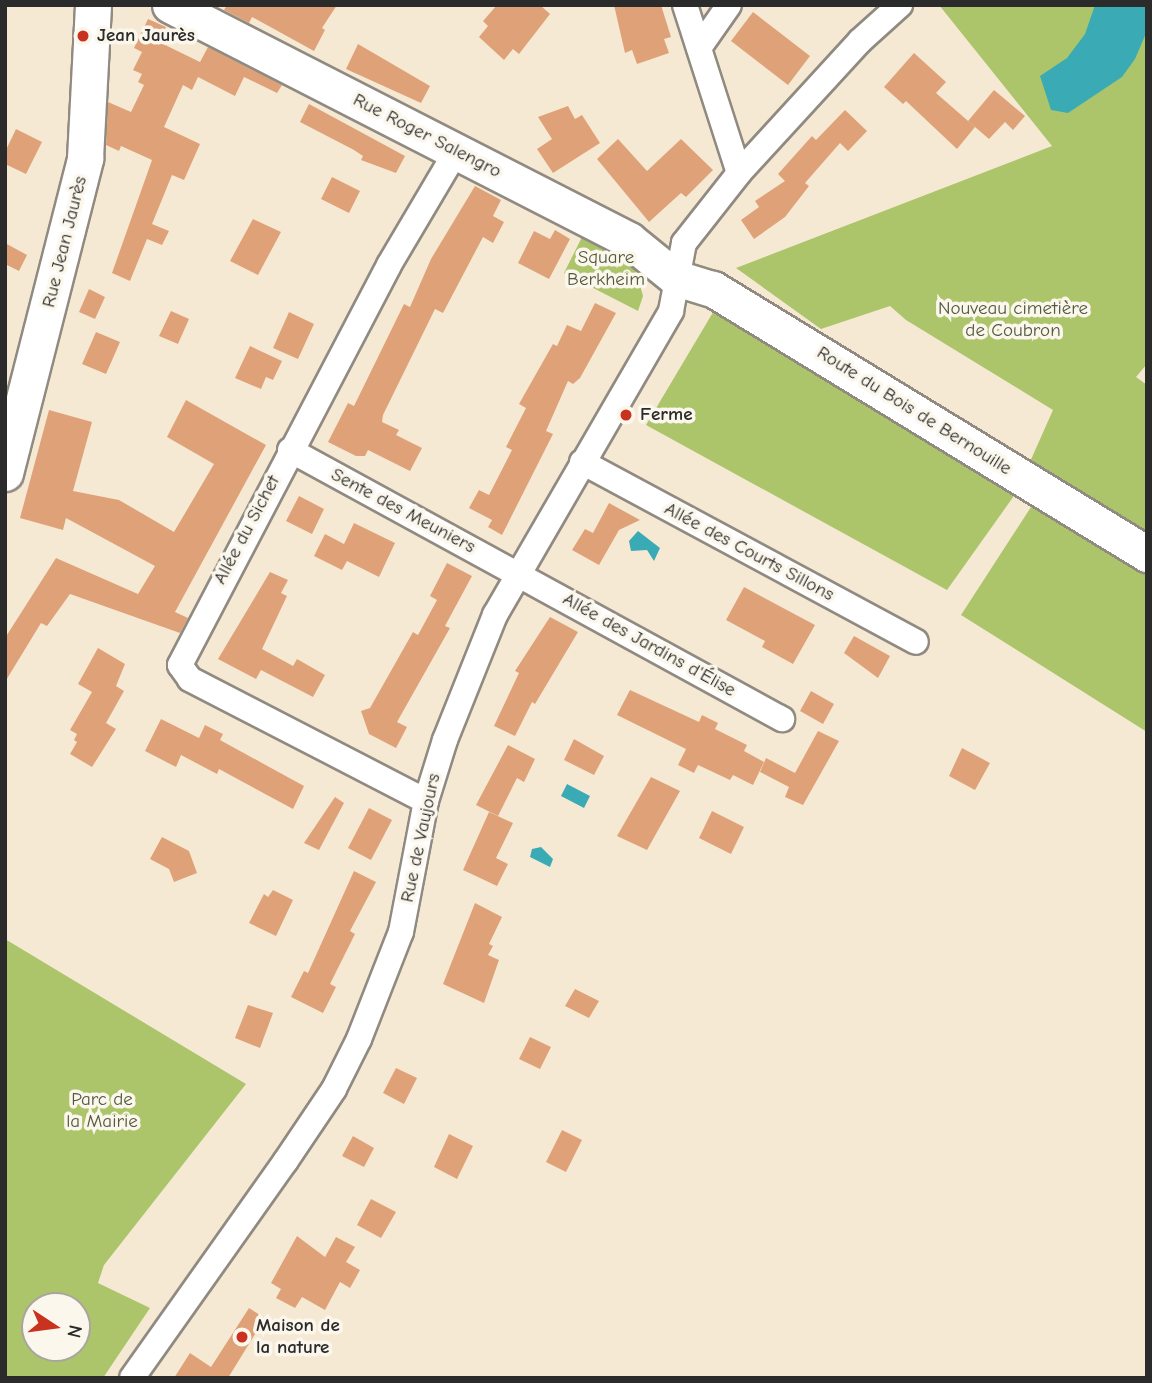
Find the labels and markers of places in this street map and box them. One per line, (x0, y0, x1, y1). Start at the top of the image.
place label: Jean Jaurès (97, 25, 195, 47)
marker: Jean Jaurès (75, 28, 91, 44)
place label: Ferme (640, 404, 692, 426)
marker: Ferme (618, 407, 634, 423)
place label: Maison de la nature (256, 1315, 340, 1359)
marker: Maison de la nature (234, 1329, 250, 1345)

